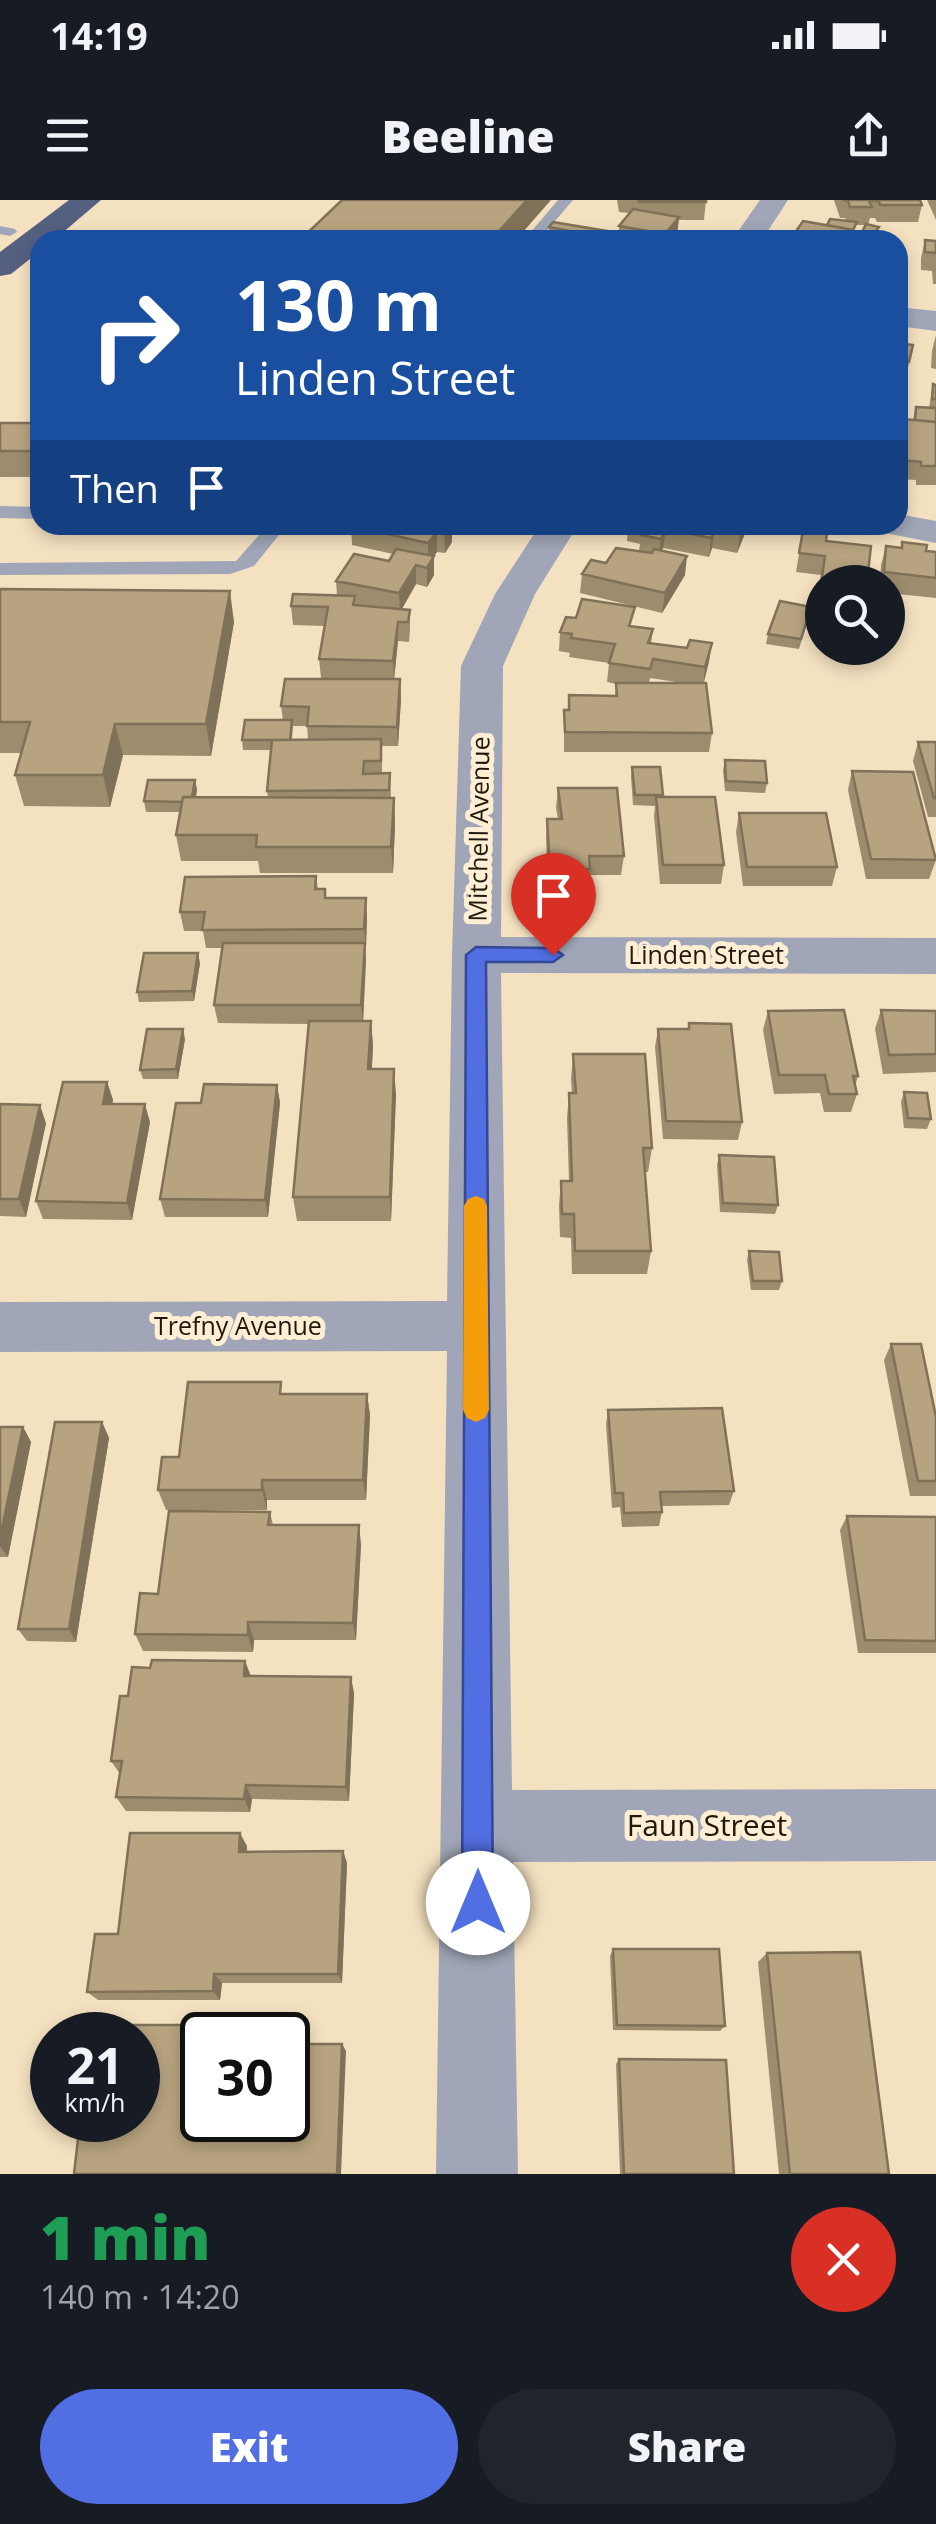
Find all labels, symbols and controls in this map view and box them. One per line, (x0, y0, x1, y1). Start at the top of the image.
text: 14:19 (50, 9, 148, 61)
text: Beeline (381, 105, 555, 166)
icon: menu (40, 108, 95, 163)
icon: share (841, 108, 896, 163)
text: 130 m (235, 256, 442, 352)
icon: right (70, 270, 200, 400)
text: Linden Street (235, 347, 515, 408)
icon: arrive (179, 460, 234, 515)
text: Then (70, 462, 159, 514)
map controls (805, 565, 905, 665)
button: search (805, 565, 905, 665)
street label: Mitchell Avenue (459, 736, 497, 922)
pin (511, 853, 596, 956)
icon: arrive (526, 868, 581, 923)
street label: Linden Street (628, 937, 784, 971)
street label: Trefny Avenue (154, 1308, 322, 1342)
street label: Faun Street (627, 1804, 787, 1845)
position arrow (426, 1851, 530, 1955)
speed limit sign: 30 (180, 2012, 310, 2142)
text: 21 (66, 2031, 124, 2099)
text: km/h (65, 2085, 125, 2119)
text: 1 min (40, 2196, 210, 2278)
button: close (791, 2207, 896, 2312)
text: 140 m · 14:20 (40, 2275, 239, 2318)
button: Exit (40, 2389, 458, 2504)
button: Share (478, 2389, 896, 2504)

